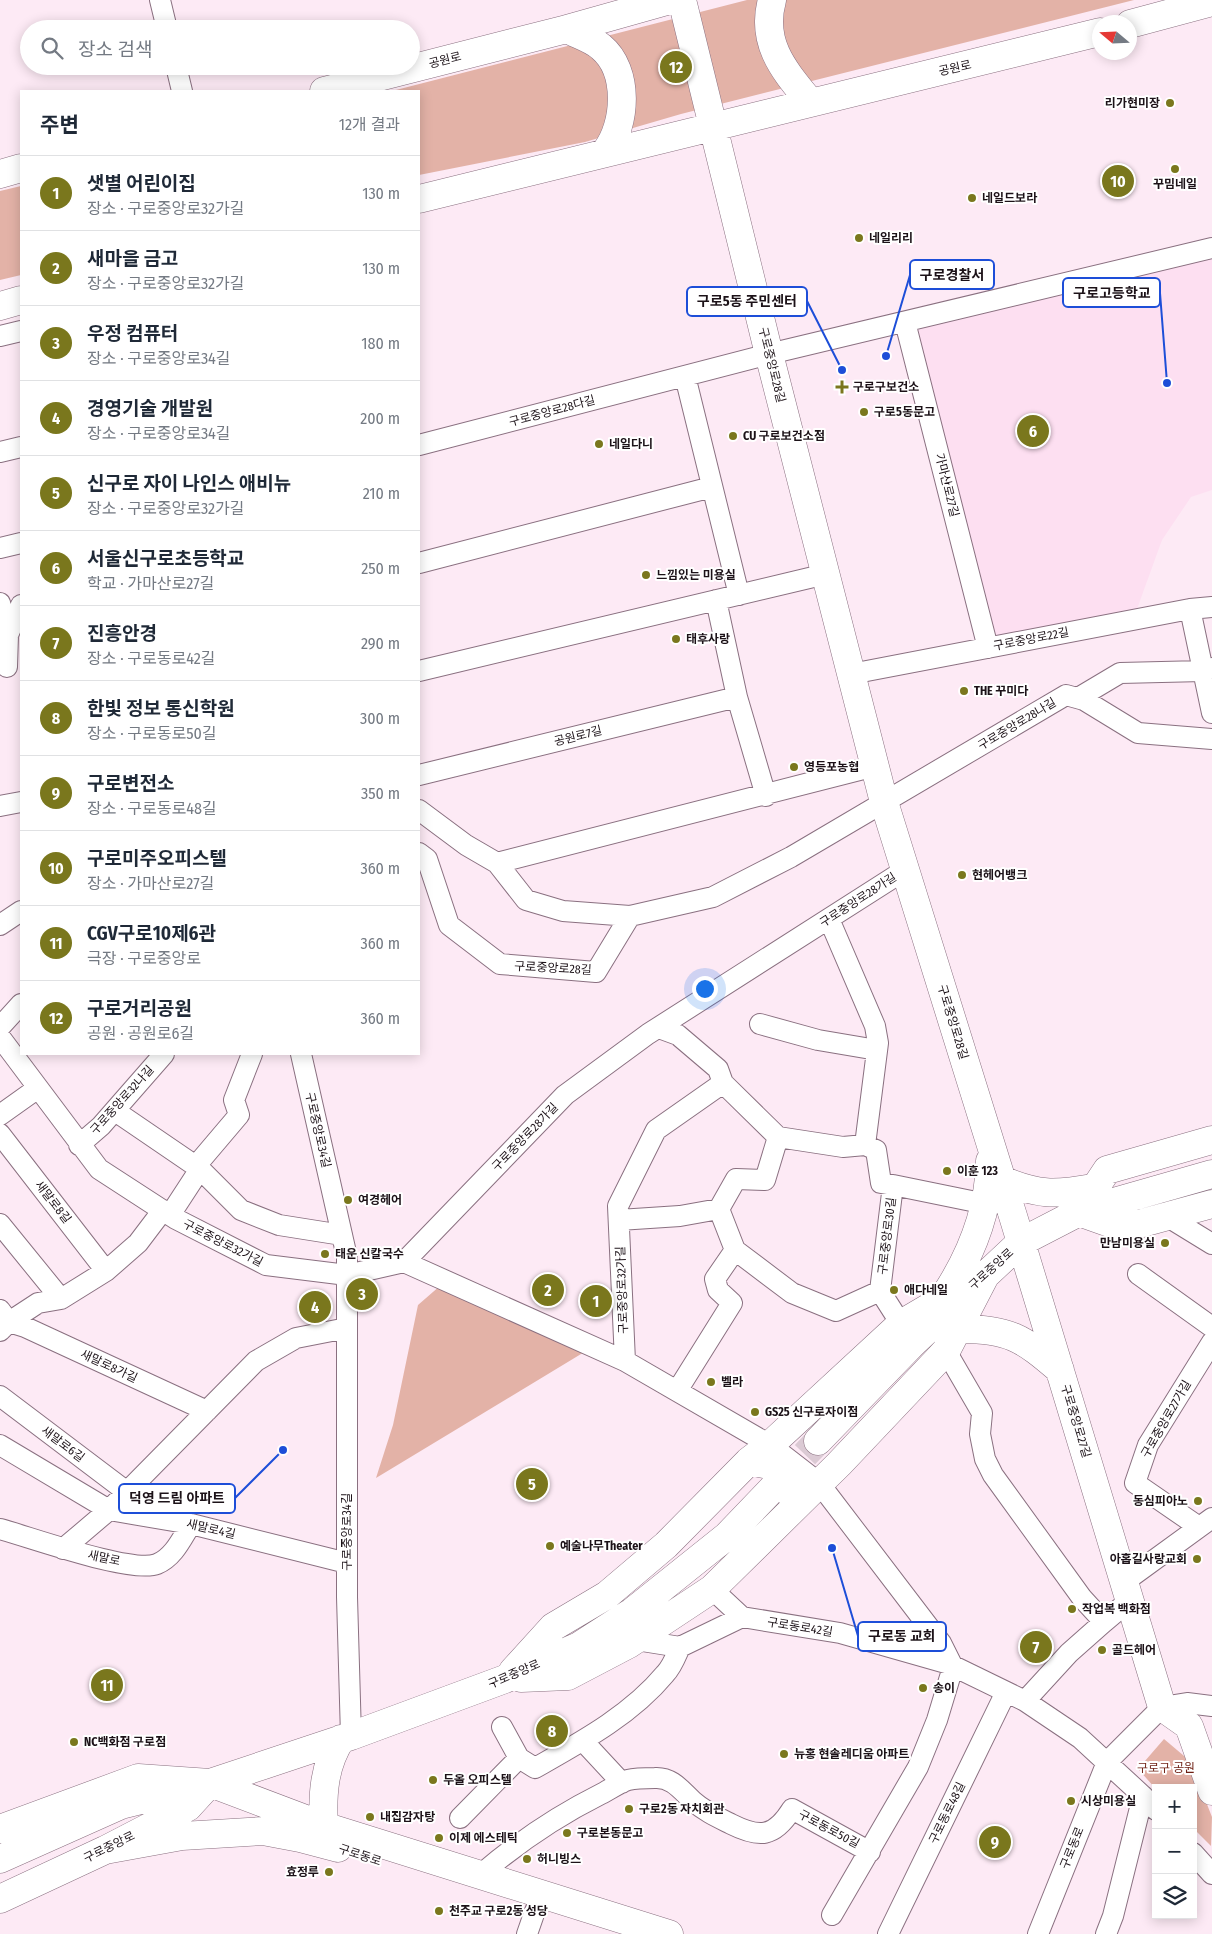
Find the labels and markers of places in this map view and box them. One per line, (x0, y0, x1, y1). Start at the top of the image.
pin: 12 (660, 48, 692, 86)
place label: 리가현미장 (1105, 96, 1160, 110)
marker: 리가현미장 (1164, 97, 1176, 109)
pin: 10 (1102, 162, 1134, 200)
marker: 꾸밈네일 (1169, 163, 1181, 175)
place label: 꾸밈네일 (1153, 177, 1197, 191)
place label: 네일드보라 (982, 191, 1037, 205)
marker: 네일드보라 (966, 192, 978, 204)
place label: 네일리리 (869, 231, 913, 245)
marker: 네일리리 (853, 232, 865, 244)
callout: 구로경찰서 (910, 260, 994, 289)
callout: 구로고등학교 (1063, 278, 1160, 307)
callout: 구로5동 주민센터 (687, 287, 807, 316)
marker: 구로구보건소 (835, 380, 849, 394)
place label: 구로구보건소 (853, 380, 919, 394)
place label: 구로5동문고 (874, 405, 935, 419)
marker: 구로5동문고 (858, 406, 870, 418)
pin: 6 (1017, 412, 1049, 450)
place label: CU 구로보건소점 (743, 429, 825, 443)
marker: CU 구로보건소점 (727, 430, 739, 442)
place label: 네일다니 (609, 437, 653, 451)
marker: 네일다니 (593, 438, 605, 450)
place label: 느낌있는 미용실 (656, 568, 736, 582)
marker: 느낌있는 미용실 (640, 569, 652, 581)
place label: 태후사랑 (686, 632, 730, 646)
marker: 태후사랑 (670, 633, 682, 645)
place label: THE 꾸미다 (974, 684, 1028, 698)
marker: THE 꾸미다 (958, 685, 970, 697)
place label: 영등포농협 (804, 760, 859, 774)
marker: 영등포농협 (788, 761, 800, 773)
place label: 현헤어뱅크 (972, 868, 1027, 882)
marker: 현헤어뱅크 (956, 869, 968, 881)
place label: 이훈 123 (957, 1164, 998, 1178)
marker: 이훈 123 (941, 1165, 953, 1177)
place label: 여경헤어 (358, 1193, 402, 1207)
marker: 여경헤어 (342, 1194, 354, 1206)
place label: 만남미용실 (1100, 1236, 1155, 1250)
marker: 만남미용실 (1159, 1237, 1171, 1249)
place label: 태운 신칼국수 (335, 1247, 404, 1261)
marker: 태운 신칼국수 (319, 1248, 331, 1260)
pin: 2 (532, 1271, 564, 1309)
pin: 3 (346, 1275, 378, 1313)
pin: 1 (580, 1282, 612, 1320)
place label: 애다네일 (904, 1283, 948, 1297)
marker: 애다네일 (888, 1284, 900, 1296)
pin: 4 (299, 1288, 331, 1326)
place label: 벨라 (721, 1375, 743, 1389)
marker: 벨라 (705, 1376, 717, 1388)
place label: GS25 신구로자이점 (765, 1405, 858, 1419)
marker: GS25 신구로자이점 (749, 1406, 761, 1418)
pin: 5 (516, 1465, 548, 1503)
callout: 덕영 드림 아파트 (119, 1484, 235, 1513)
place label: 동심피아노 (1133, 1494, 1188, 1508)
marker: 동심피아노 (1192, 1495, 1204, 1507)
place label: 예술나무Theater (560, 1539, 643, 1553)
marker: 예술나무Theater (544, 1540, 556, 1552)
place label: 아홉길사랑교회 (1110, 1552, 1187, 1566)
marker: 아홉길사랑교회 (1191, 1553, 1203, 1565)
place label: 작업복 백화점 (1082, 1602, 1151, 1616)
marker: 작업복 백화점 (1066, 1603, 1078, 1615)
callout: 구로동 교회 (858, 1622, 946, 1651)
pin: 7 (1020, 1628, 1052, 1666)
place label: 골드헤어 (1112, 1643, 1156, 1657)
marker: 골드헤어 (1096, 1644, 1108, 1656)
pin: 11 (91, 1666, 123, 1704)
place label: 송이 (933, 1681, 955, 1695)
marker: 송이 (917, 1682, 929, 1694)
pin: 8 (536, 1712, 568, 1750)
place label: NC백화점 구로점 (84, 1735, 166, 1749)
marker: NC백화점 구로점 (68, 1736, 80, 1748)
place label: 뉴홍 현솔레디움 아파트 (794, 1747, 909, 1761)
marker: 뉴홍 현솔레디움 아파트 (778, 1748, 790, 1760)
place label: 두올 오피스텔 (443, 1773, 512, 1787)
marker: 두올 오피스텔 (427, 1774, 439, 1786)
place label: 시상미용실 (1081, 1794, 1136, 1808)
marker: 시상미용실 (1065, 1795, 1077, 1807)
place label: 구로2동 자치회관 (639, 1802, 724, 1816)
marker: 구로2동 자치회관 (623, 1803, 635, 1815)
place label: 내집감자탕 (380, 1810, 435, 1824)
marker: 내집감자탕 (364, 1811, 376, 1823)
pin: 9 (979, 1823, 1011, 1861)
place label: 구로본동문고 (577, 1826, 643, 1840)
marker: 구로본동문고 (561, 1827, 573, 1839)
place label: 이제 에스테틱 (449, 1831, 518, 1845)
marker: 이제 에스테틱 (433, 1832, 445, 1844)
place label: 허니빙스 (537, 1852, 581, 1866)
marker: 허니빙스 (521, 1853, 533, 1865)
place label: 효정루 (286, 1865, 319, 1879)
marker: 효정루 (323, 1866, 335, 1878)
place label: 천주교 구로2동 성당 (449, 1904, 548, 1918)
marker: 천주교 구로2동 성당 (433, 1905, 445, 1917)

